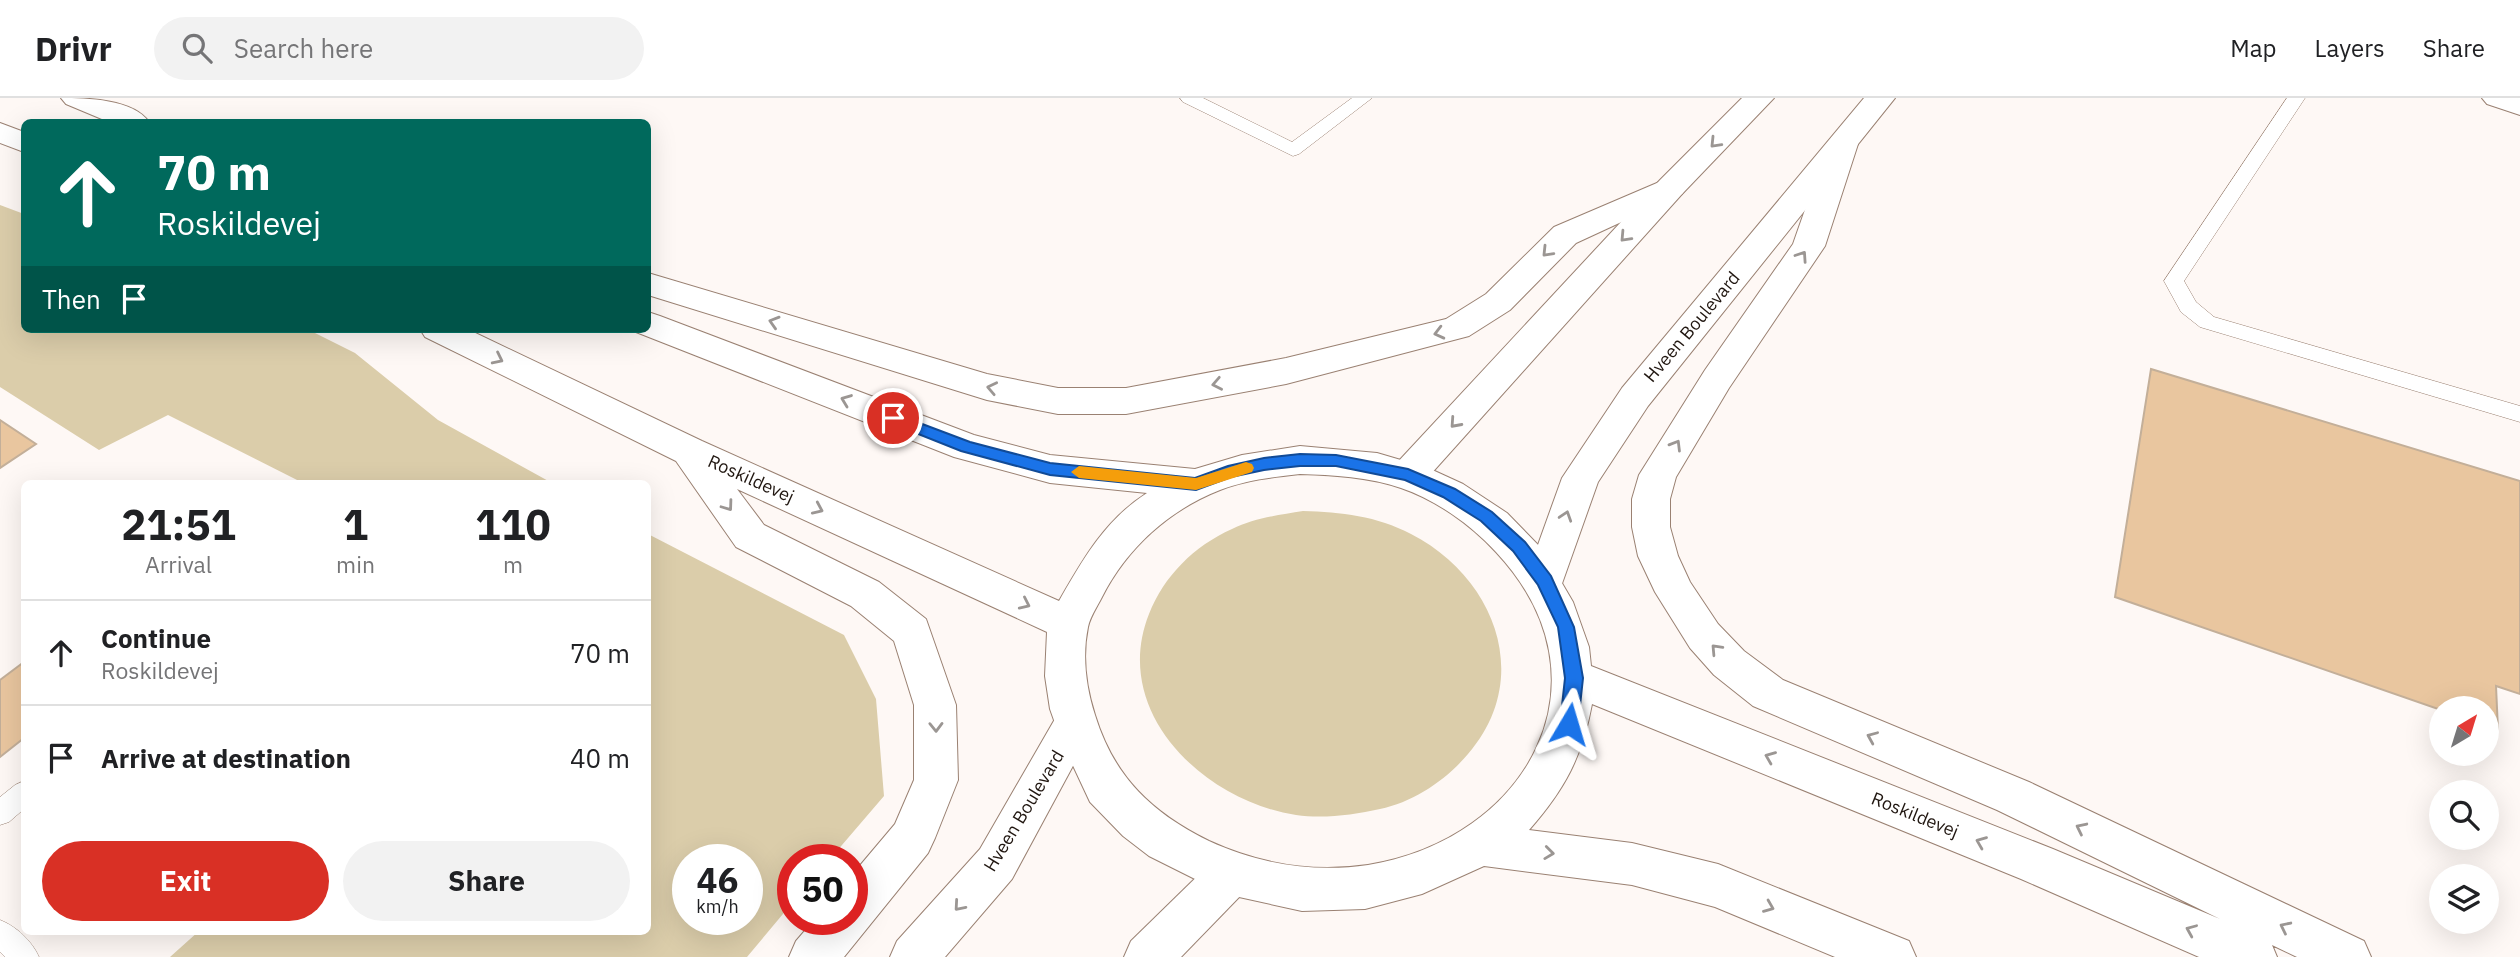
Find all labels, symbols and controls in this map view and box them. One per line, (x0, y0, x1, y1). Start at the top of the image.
search box (154, 17, 644, 80)
text: Drivr (35, 27, 112, 70)
icon: search (178, 29, 216, 67)
text: Search here (234, 31, 373, 65)
text: Map (2230, 32, 2277, 64)
text: Layers (2315, 32, 2385, 64)
text: Share (2423, 32, 2485, 64)
one-way arrow (1710, 134, 1723, 147)
text: 70 m (157, 140, 271, 203)
icon: ahead (42, 147, 133, 238)
text: Roskildevej (157, 202, 321, 244)
one-way arrow (1621, 229, 1633, 242)
one-way arrow (1543, 244, 1556, 257)
one-way arrow (1794, 250, 1807, 263)
street label: Hveen Boulevard (1639, 267, 1745, 387)
icon: arrive (115, 280, 153, 318)
text: Then (42, 282, 101, 316)
one-way arrow (769, 316, 781, 331)
one-way arrow (1433, 325, 1445, 339)
one-way arrow (491, 350, 503, 364)
one-way arrow (1211, 376, 1223, 391)
one-way arrow (986, 381, 998, 396)
pin (863, 388, 923, 448)
one-way arrow (840, 394, 852, 408)
icon: arrive (874, 399, 912, 437)
one-way arrow (1450, 415, 1463, 428)
one-way arrow (1668, 440, 1681, 453)
street label: Roskildevej (704, 449, 798, 508)
text: 21:51 (121, 497, 236, 552)
text: 1 (343, 497, 368, 552)
text: 110 (475, 497, 551, 552)
one-way arrow (720, 498, 733, 511)
one-way arrow (811, 501, 823, 515)
one-way arrow (1558, 510, 1572, 523)
text: Arrival (145, 549, 212, 579)
text: min (336, 549, 375, 579)
text: m (503, 549, 523, 579)
one-way arrow (1018, 595, 1030, 609)
text: Continue (101, 621, 211, 655)
icon: ahead (42, 634, 80, 672)
text: 70 m (570, 636, 630, 670)
one-way arrow (1711, 644, 1724, 657)
text: Roskildevej (101, 655, 219, 685)
position arrow (1532, 687, 1606, 761)
north arrow (2429, 696, 2499, 766)
map controls (2429, 696, 2499, 934)
one-way arrow (928, 722, 943, 733)
one-way arrow (1867, 731, 1879, 745)
icon: arrive (42, 739, 80, 777)
text: Arrive at destination (101, 741, 351, 775)
text: 40 m (570, 741, 630, 775)
street label: Hveen Boulevard (978, 746, 1069, 876)
one-way arrow (1764, 751, 1776, 765)
button: search (2429, 780, 2499, 850)
street label: Roskildevej (1868, 787, 1962, 842)
one-way arrow (2075, 822, 2088, 836)
one-way arrow (1976, 836, 1988, 850)
button: Exit (42, 841, 329, 921)
button: Share (343, 841, 630, 921)
speed limit sign: 50 (777, 844, 868, 935)
one-way arrow (1544, 845, 1555, 860)
text: 46 (696, 857, 739, 903)
button: layers (2429, 864, 2499, 934)
text: km/h (696, 895, 739, 918)
one-way arrow (955, 898, 967, 911)
one-way arrow (1762, 899, 1775, 913)
one-way arrow (2280, 922, 2292, 936)
one-way arrow (2185, 924, 2198, 938)

